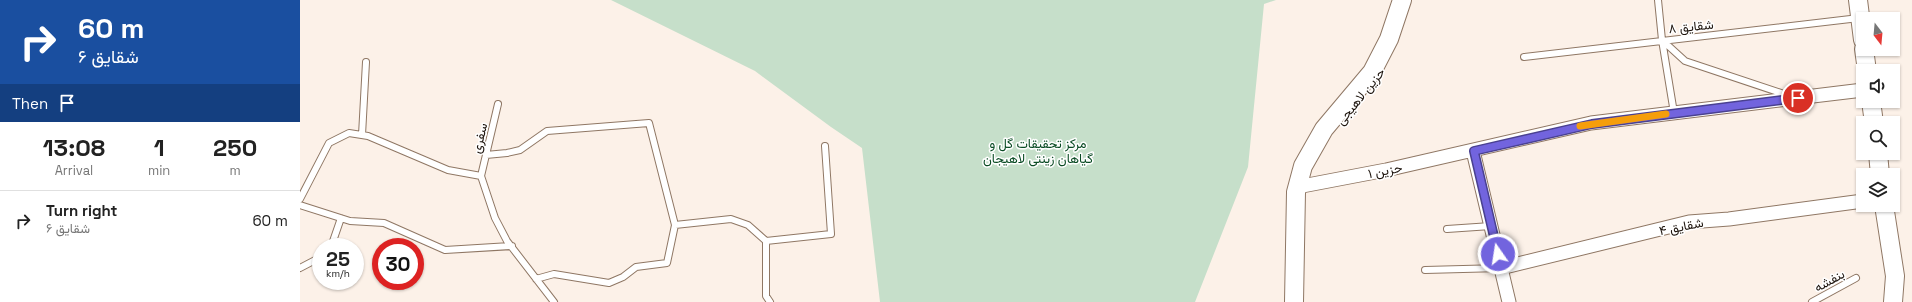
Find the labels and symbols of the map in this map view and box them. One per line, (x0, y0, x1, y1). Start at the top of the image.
north arrow (1856, 12, 1900, 56)
street label: شقایق ۸ (1668, 16, 1714, 37)
street label: حزین لاهیجی (1332, 64, 1389, 129)
pin (1781, 81, 1815, 115)
street label: سفری (467, 121, 491, 155)
park label: مرکز تحقیقات گل و گیاهان زینتی لاهیجان (983, 135, 1093, 167)
street label: حزین ۱ (1366, 159, 1404, 182)
street label: شقایق ۴ (1657, 214, 1705, 239)
position arrow (1477, 233, 1519, 275)
speed limit sign: 30 (372, 238, 424, 290)
street label: بنفشه (1811, 265, 1848, 296)

